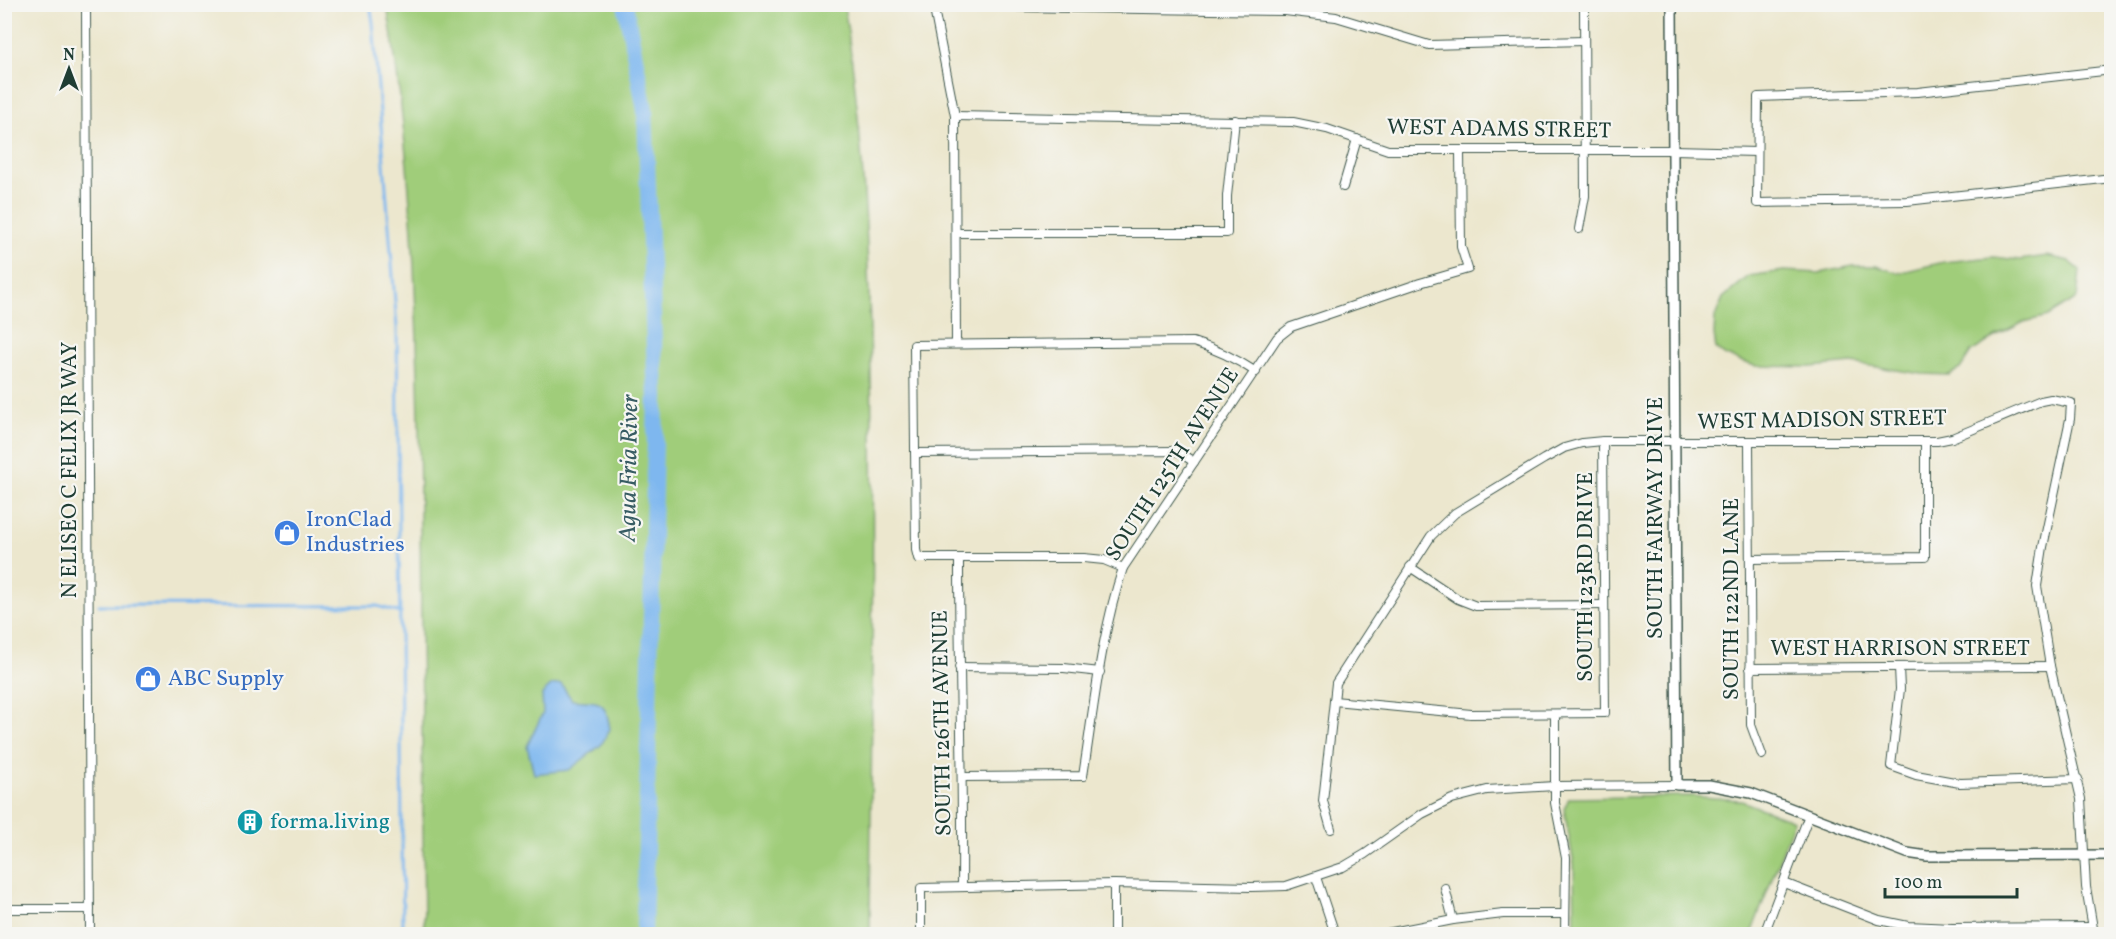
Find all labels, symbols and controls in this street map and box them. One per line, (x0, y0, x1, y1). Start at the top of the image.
north arrow (39, 39, 99, 99)
text: N (63, 45, 75, 67)
street label: WEST ADAMS STREET (1387, 113, 1612, 147)
street label: N ELISEO C FELIX JR WAY (55, 341, 86, 598)
street label: SOUTH 125TH AVENUE (1099, 362, 1247, 568)
water label: Agua Fria River (612, 393, 648, 543)
street label: SOUTH FAIRWAY DRIVE (1641, 397, 1672, 639)
street label: WEST MADISON STREET (1697, 403, 1947, 439)
street label: SOUTH 123RD DRIVE (1571, 472, 1602, 682)
street label: SOUTH 122ND LANE (1717, 498, 1748, 700)
place label: IronClad Industries (306, 505, 405, 561)
shop icon: IronClad Industries (272, 518, 302, 548)
street label: SOUTH 126TH AVENUE (926, 610, 960, 836)
street label: WEST HARRISON STREET (1770, 634, 2030, 665)
shop icon: ABC Supply (133, 664, 163, 694)
place label: ABC Supply (168, 664, 284, 695)
building icon: forma.living (235, 807, 265, 837)
place label: forma.living (270, 807, 390, 838)
scale bar (1885, 861, 2017, 899)
text: 100 m (1894, 871, 1943, 896)

